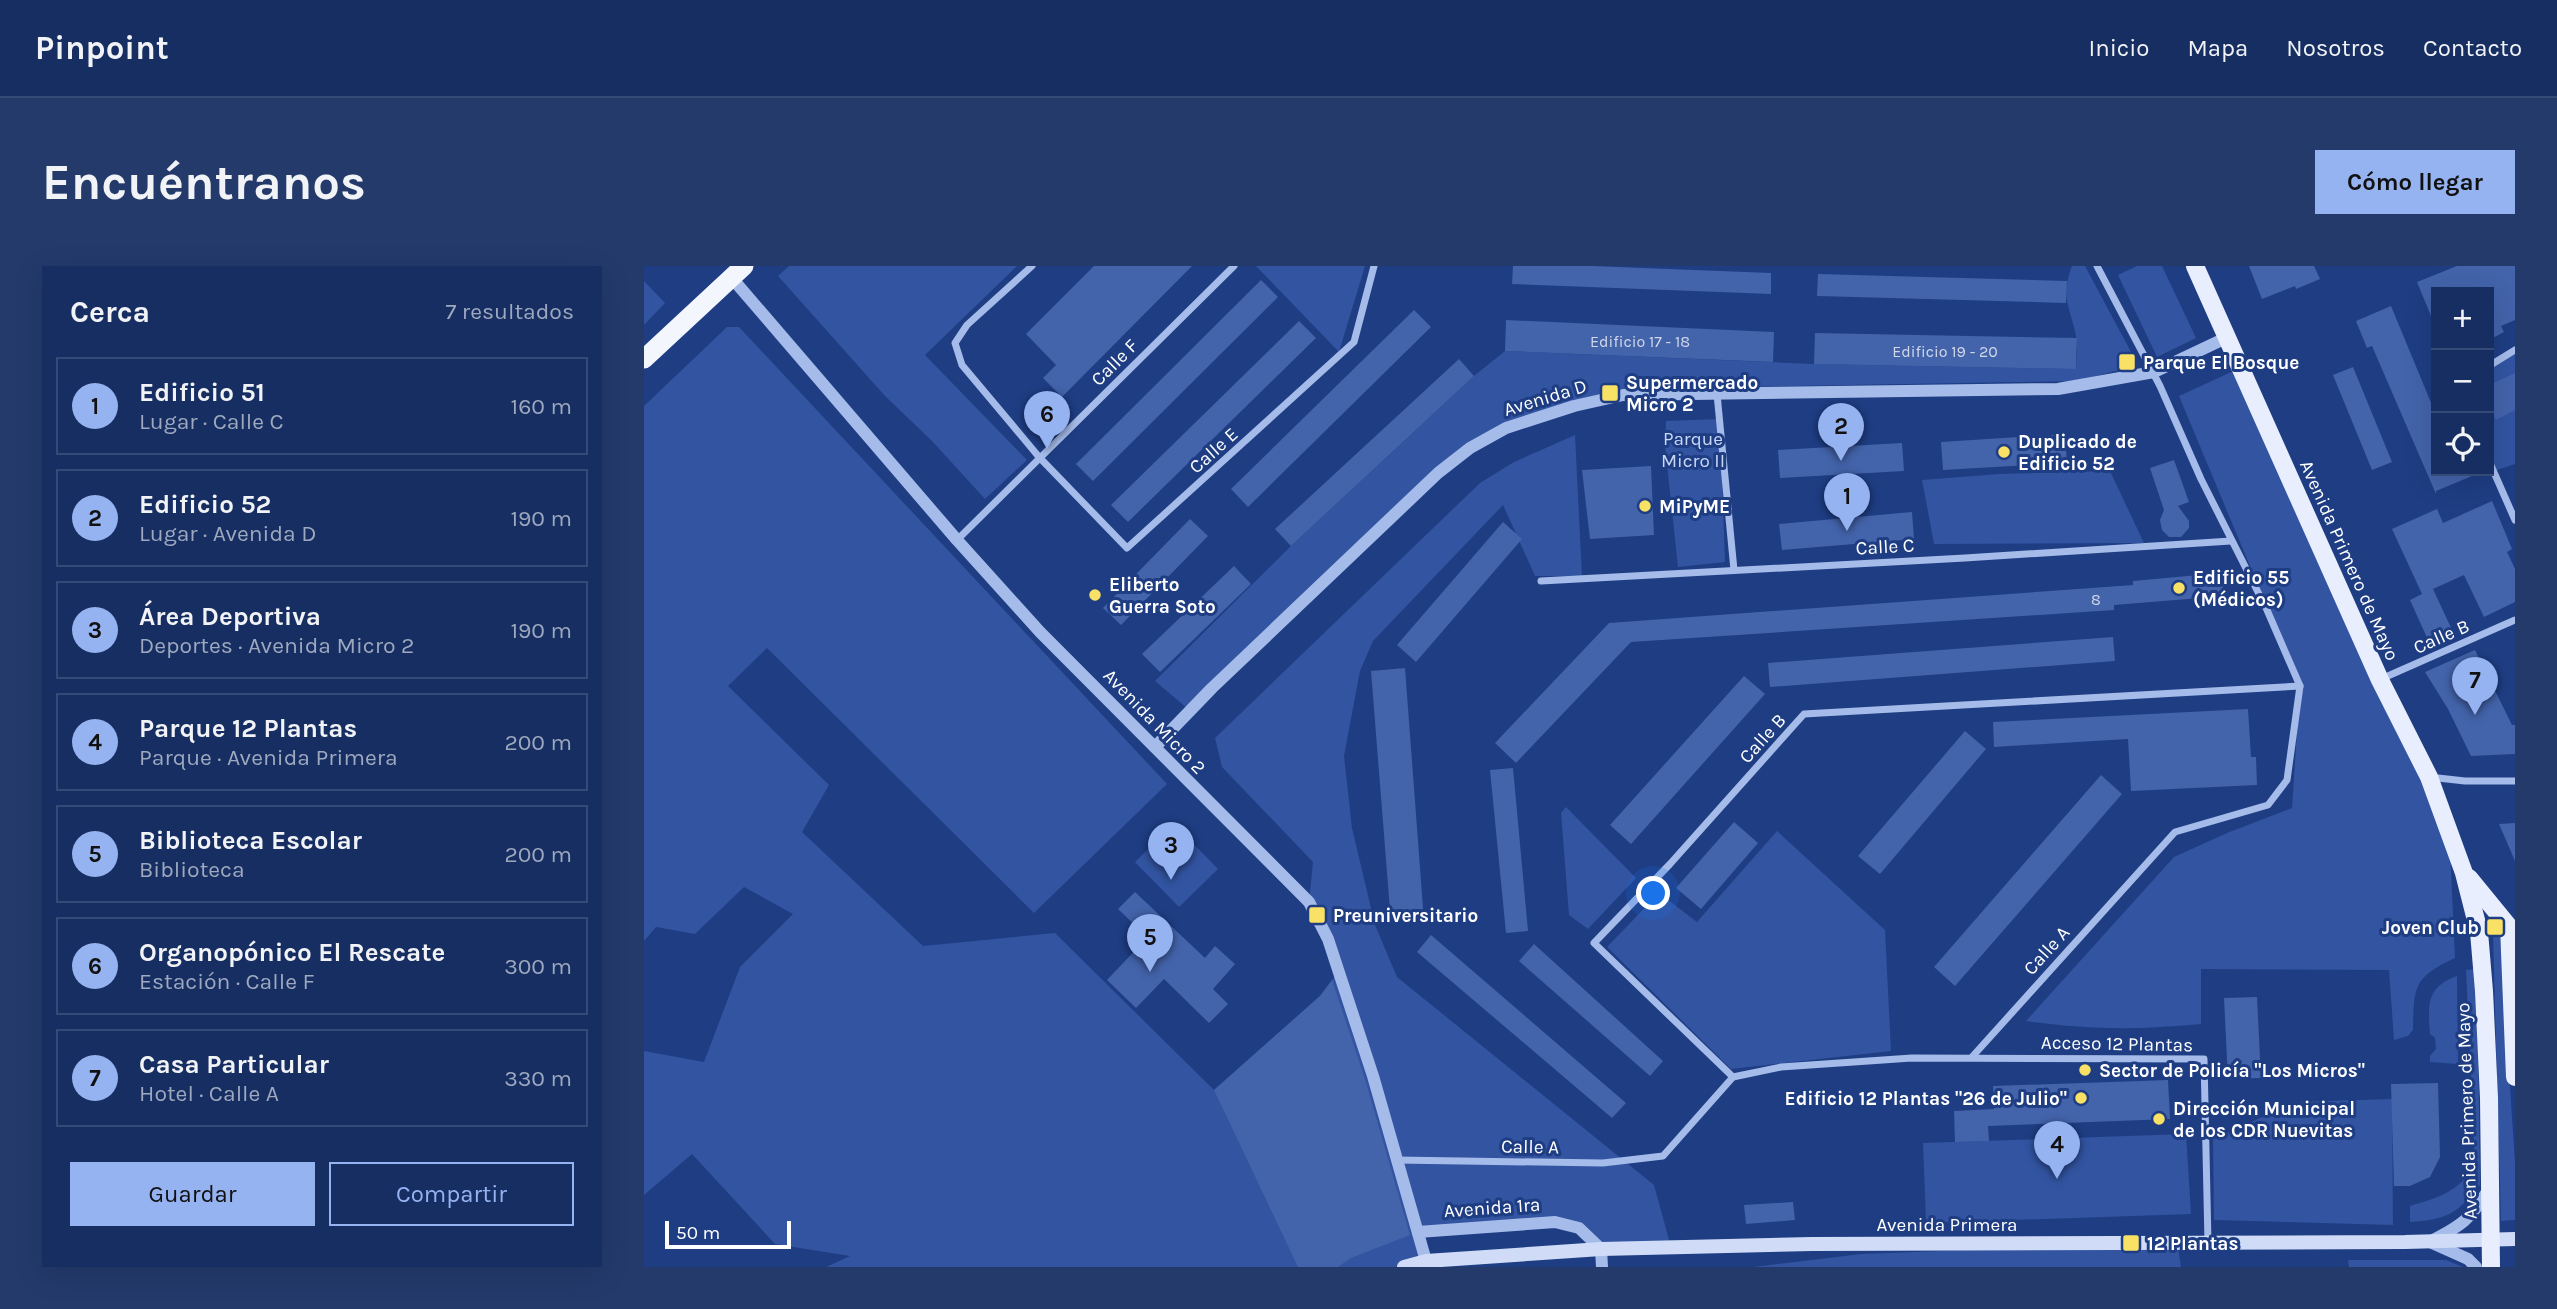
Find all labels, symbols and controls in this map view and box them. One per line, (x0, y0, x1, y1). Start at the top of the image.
text: Pinpoint (35, 29, 169, 67)
text: Inicio (2088, 34, 2149, 62)
text: Mapa (2187, 34, 2248, 62)
text: Nosotros (2286, 34, 2385, 62)
text: Contacto (2423, 34, 2522, 62)
button: Cómo llegar (2315, 150, 2515, 214)
text: Encuéntranos (42, 154, 366, 211)
map controls (2431, 287, 2494, 476)
button: + (2431, 287, 2494, 350)
text: Cerca (70, 294, 150, 330)
text: 7 resultados (446, 298, 574, 325)
house number: Edificio 17 - 18 (1590, 332, 1690, 351)
street label: Calle F (1087, 335, 1143, 391)
house number: Edificio 19 - 20 (1892, 342, 1998, 361)
button: − (2431, 350, 2494, 413)
marker: Parque El Bosque (2117, 352, 2137, 372)
place label: Parque El Bosque (2143, 352, 2299, 374)
place label: Supermercado Micro 2 (1626, 372, 1758, 416)
street label: Avenida D (1501, 375, 1589, 421)
text: Edificio 51 (139, 377, 265, 408)
marker: Supermercado Micro 2 (1600, 383, 1620, 403)
pin: 6 (1024, 391, 1070, 449)
text: 1 (91, 393, 99, 420)
text: 160 m (511, 393, 572, 420)
pin: 2 (1818, 403, 1864, 461)
text: Lugar · Calle C (139, 408, 284, 435)
button: locate (2431, 413, 2494, 476)
street label: Calle E (1185, 423, 1242, 478)
park label: Parque Micro II (1661, 428, 1725, 472)
place label: Duplicado de Edificio 52 (2018, 431, 2137, 475)
marker: Duplicado de Edificio 52 (1996, 444, 2012, 460)
street label: Avenida Primero de Mayo (2295, 457, 2403, 664)
pin: 1 (1824, 473, 1870, 531)
text: Edificio 52 (139, 489, 271, 520)
place label: MiPyME (1659, 496, 1730, 518)
marker: MiPyME (1637, 498, 1653, 514)
text: 2 (88, 505, 102, 532)
text: 190 m (510, 505, 572, 532)
text: Lugar · Avenida D (139, 520, 316, 547)
street label: Calle C (1855, 534, 1915, 560)
place label: Edificio 55 (Médicos) (2193, 567, 2289, 611)
place label: Eliberto Guerra Soto (1109, 574, 1216, 618)
marker: Edificio 55 (Médicos) (2171, 580, 2187, 596)
marker: Eliberto Guerra Soto (1087, 587, 1103, 603)
house number: 8 (2091, 590, 2101, 609)
text: Área Deportiva (139, 601, 321, 632)
street label: Calle B (2410, 615, 2473, 659)
text: 3 (88, 617, 102, 644)
text: 190 m (510, 617, 572, 644)
text: Deportes · Avenida Micro 2 (139, 632, 414, 659)
pin: 7 (2452, 657, 2498, 715)
street label: Avenida Micro 2 (1099, 665, 1210, 779)
street label: Calle B (1735, 709, 1791, 768)
text: Parque 12 Plantas (139, 713, 357, 744)
text: 4 (88, 729, 102, 756)
text: 200 m (504, 729, 572, 756)
text: Parque · Avenida Primera (139, 744, 398, 771)
pin: 3 (1148, 822, 1194, 880)
text: Biblioteca Escolar (139, 825, 362, 856)
text: 5 (88, 841, 102, 868)
text: 200 m (504, 841, 572, 868)
text: Biblioteca (139, 856, 245, 883)
your location (1636, 876, 1670, 910)
marker: Preuniversitario (1307, 905, 1327, 925)
place label: Preuniversitario (1333, 905, 1478, 927)
pin: 5 (1127, 914, 1173, 972)
place label: Joven Club (2382, 917, 2479, 939)
marker: Joven Club (2485, 917, 2505, 937)
street label: Calle A (2019, 922, 2074, 980)
text: Organopónico El Rescate (139, 937, 445, 968)
text: 6 (88, 953, 102, 980)
text: 300 m (504, 953, 572, 980)
text: Estación · Calle F (139, 968, 315, 995)
street label: Avenida Primero de Mayo (2452, 1002, 2482, 1220)
street label: Acceso 12 Plantas (2041, 1032, 2193, 1056)
text: Casa Particular (139, 1049, 329, 1080)
place label: Sector de Policía "Los Micros" (2099, 1060, 2365, 1082)
marker: Sector de Policía "Los Micros" (2077, 1062, 2093, 1078)
text: 7 (89, 1065, 101, 1092)
text: 330 m (504, 1065, 572, 1092)
text: Hotel · Calle A (139, 1080, 279, 1107)
place label: Edificio 12 Plantas "26 de Julio" (1785, 1088, 2067, 1110)
marker: Edificio 12 Plantas "26 de Julio" (2073, 1090, 2089, 1106)
place label: Dirección Municipal de los CDR Nuevitas (2173, 1098, 2355, 1142)
marker: Dirección Municipal de los CDR Nuevitas (2151, 1111, 2167, 1127)
pin: 4 (2034, 1121, 2080, 1179)
street label: Calle A (1501, 1135, 1559, 1159)
button: Guardar (70, 1162, 315, 1226)
button: Compartir (329, 1162, 574, 1226)
street label: Avenida 1ra (1443, 1194, 1541, 1222)
street label: Avenida Primera (1876, 1214, 2018, 1236)
scale bar (665, 1218, 791, 1250)
text: 50 m (676, 1222, 720, 1244)
marker: 12 Plantas (2121, 1233, 2141, 1253)
place label: 12 Plantas (2147, 1233, 2238, 1255)

